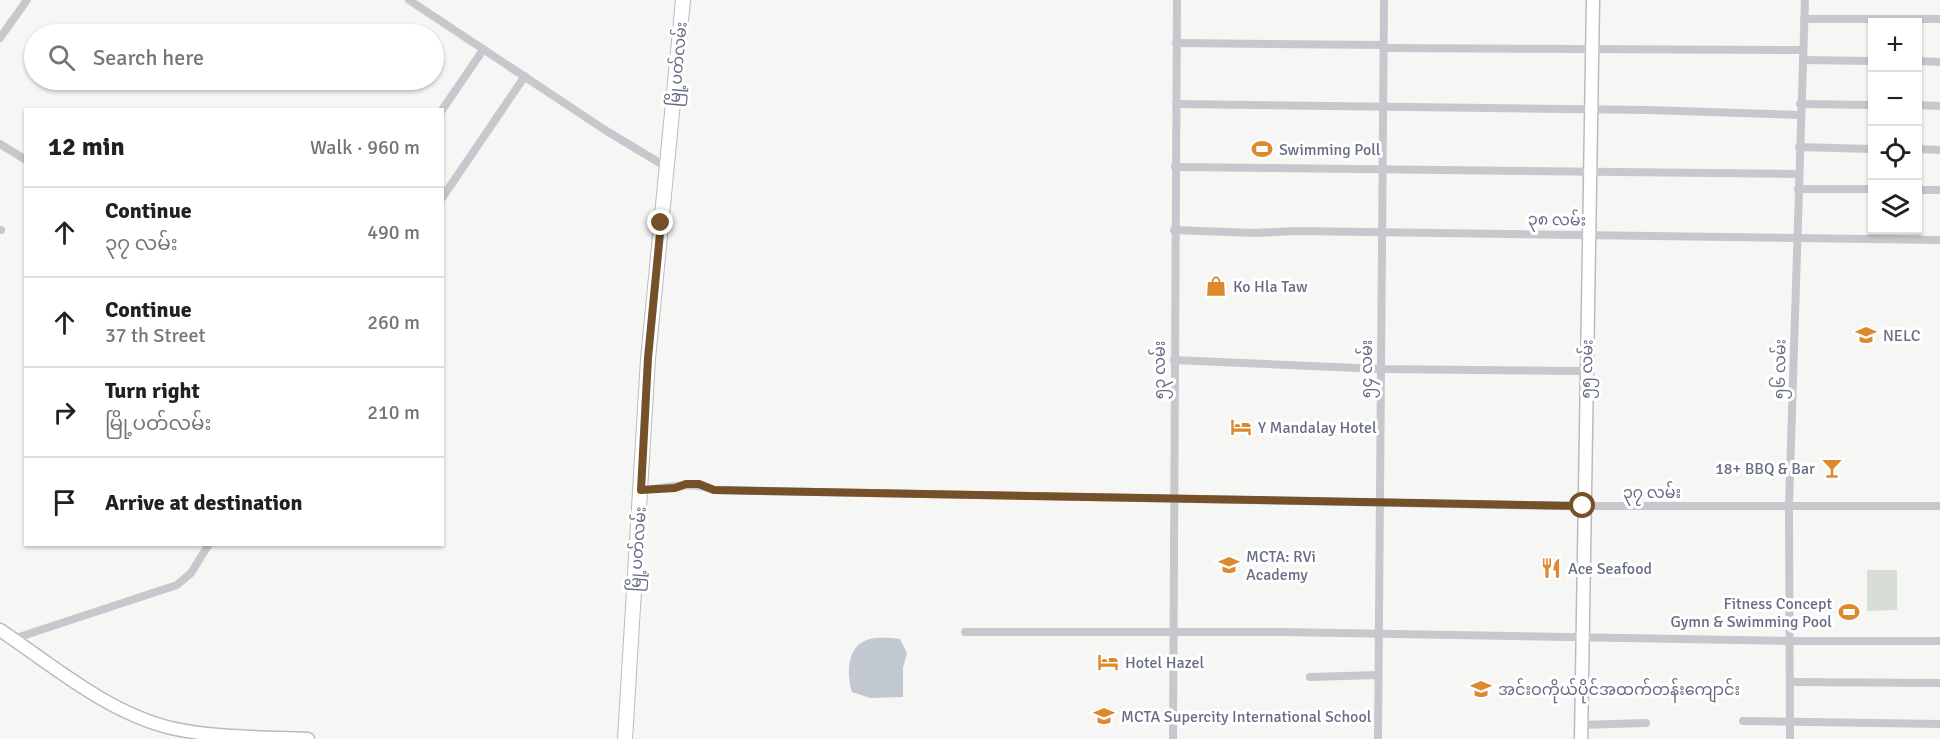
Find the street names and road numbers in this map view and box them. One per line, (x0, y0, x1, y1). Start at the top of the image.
street label: မြို့ပတ်လမ်း (662, 21, 695, 108)
street label: ၃၈ လမ်း (1528, 207, 1586, 234)
street label: ၅၅ လမ်း (1574, 339, 1601, 399)
street label: ၅၆ လမ်း (1767, 339, 1794, 399)
street label: ၅၄ လမ်း (1355, 340, 1380, 398)
street label: ၅၃ လမ်း (1148, 341, 1173, 399)
street label: ၃၇ လမ်း (1623, 481, 1681, 506)
street label: မြို့ပတ်လမ်း (623, 506, 654, 592)

